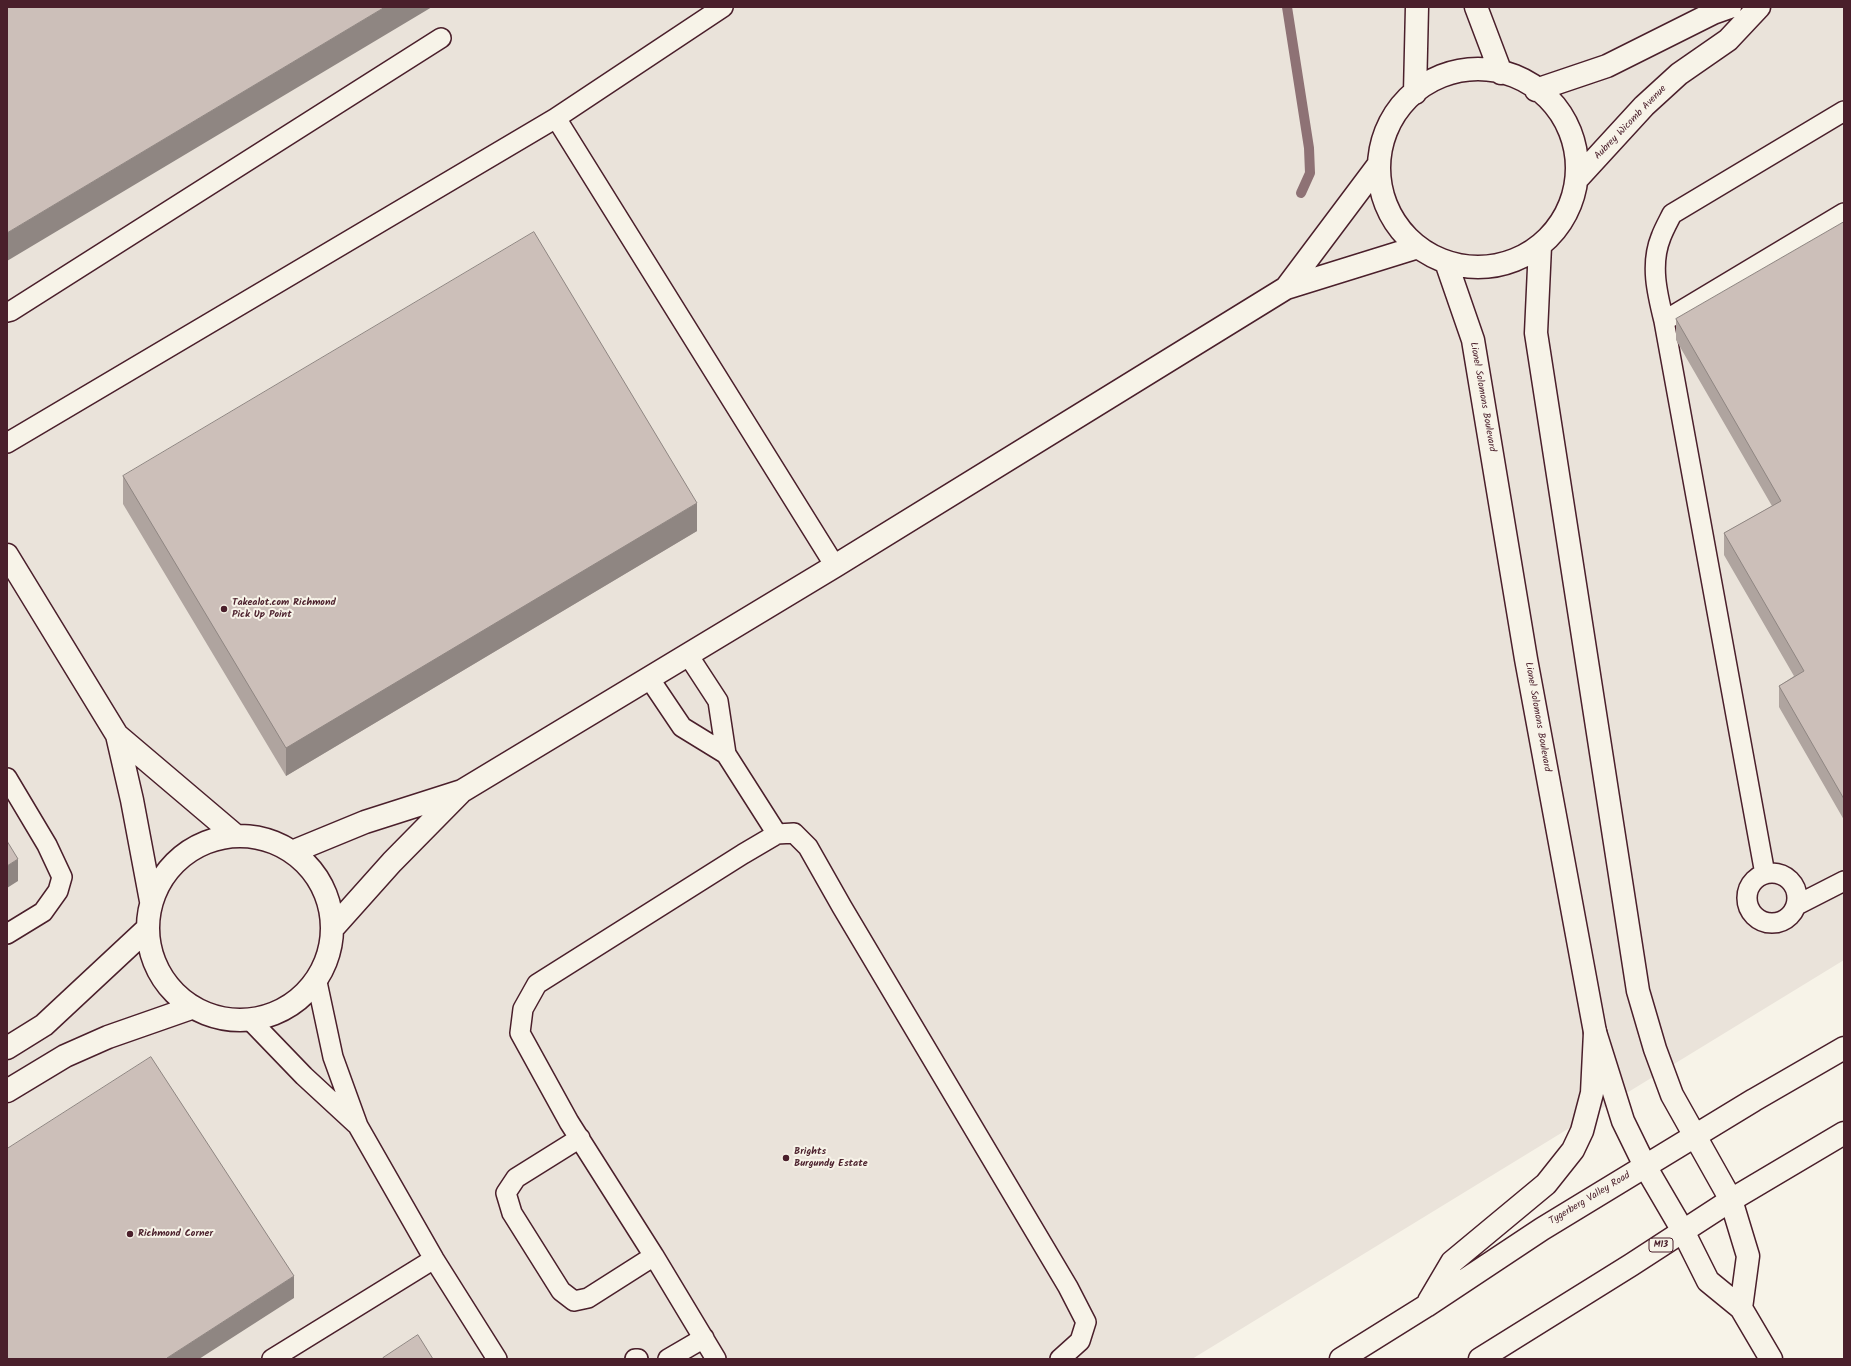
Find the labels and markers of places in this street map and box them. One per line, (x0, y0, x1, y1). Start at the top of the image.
place label: Takealot.com Richmond Pick Up Point (232, 597, 336, 620)
marker: Takealot.com Richmond Pick Up Point (219, 604, 229, 614)
place label: Brights Burgundy Estate (794, 1146, 868, 1170)
marker: Brights Burgundy Estate (781, 1153, 791, 1163)
place label: Richmond Corner (138, 1228, 213, 1240)
marker: Richmond Corner (125, 1229, 135, 1239)

